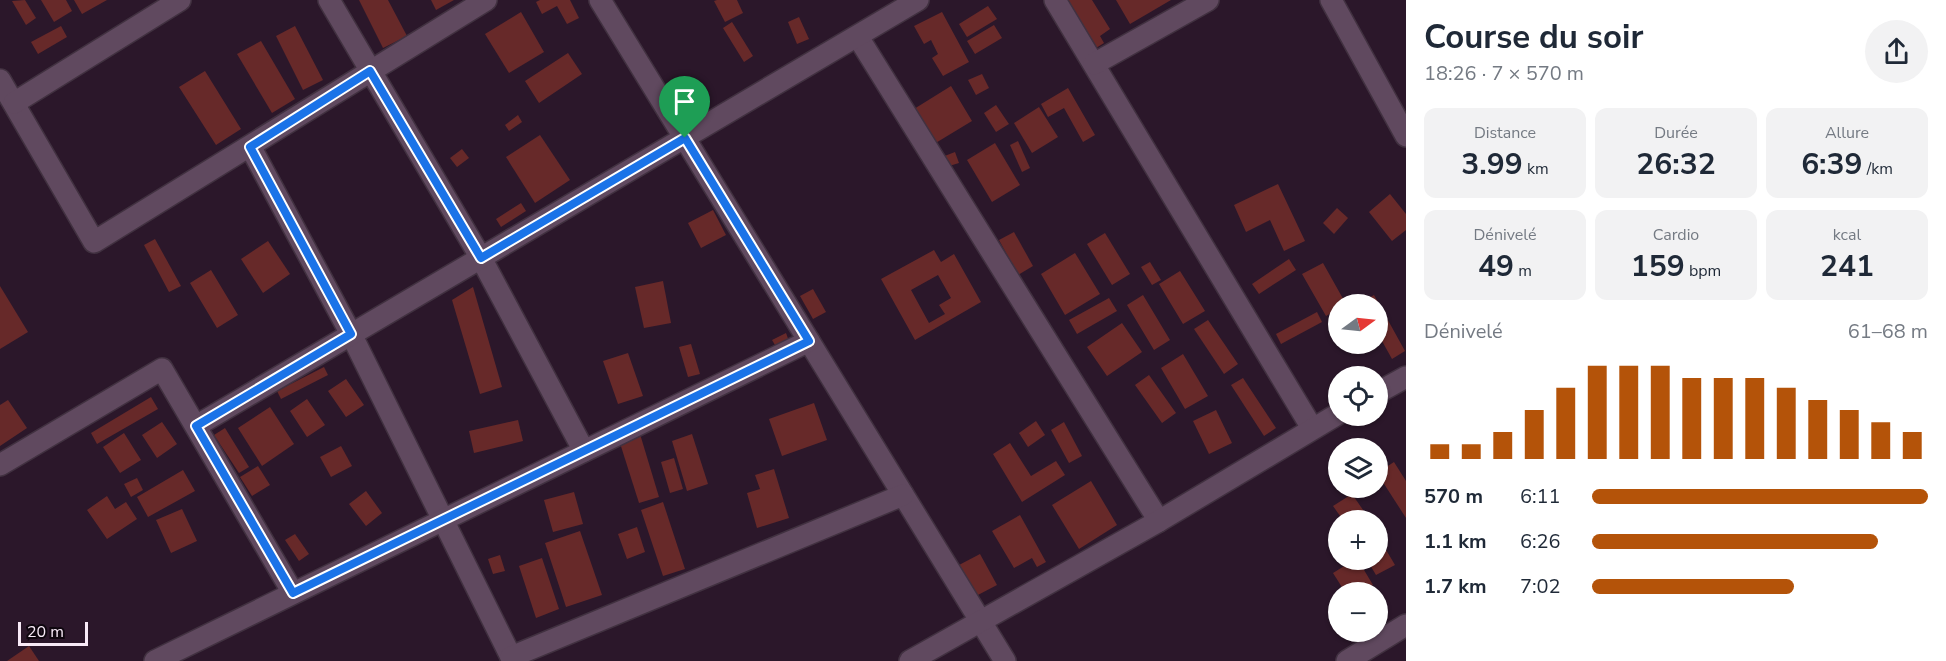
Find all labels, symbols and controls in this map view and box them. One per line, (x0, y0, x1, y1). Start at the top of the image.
text: Course du soir (1424, 15, 1643, 60)
button: share (1865, 20, 1928, 83)
text: 18:26 · 7 × 570 m (1424, 60, 1584, 87)
pin (659, 76, 710, 138)
icon: arrive (668, 85, 701, 118)
text: Distance (1474, 122, 1536, 144)
text: Durée (1654, 122, 1698, 144)
text: Allure (1825, 122, 1869, 144)
text: 3.99 (1461, 144, 1523, 185)
text: 26:32 (1636, 144, 1716, 185)
text: 6:39 (1801, 144, 1863, 185)
text: km (1523, 158, 1549, 180)
text: /km (1863, 158, 1893, 180)
text: Dénivelé (1474, 224, 1537, 246)
text: Cardio (1653, 224, 1699, 246)
text: kcal (1833, 224, 1861, 246)
text: 49 (1478, 246, 1514, 287)
text: 159 (1631, 246, 1685, 287)
text: 241 (1820, 246, 1874, 287)
text: m (1514, 260, 1532, 282)
text: bpm (1685, 260, 1721, 282)
north arrow (1328, 294, 1388, 354)
map controls (1328, 294, 1388, 642)
text: Dénivelé (1424, 318, 1503, 345)
text: 61–68 m (1848, 318, 1928, 345)
button: locate (1328, 366, 1388, 426)
button: layers (1328, 438, 1388, 498)
text: 570 m (1424, 483, 1483, 510)
text: 6:11 (1520, 483, 1561, 510)
button: + (1328, 510, 1388, 570)
text: 1.1 km (1424, 528, 1487, 555)
text: 6:26 (1520, 528, 1561, 555)
text: 1.7 km (1424, 573, 1487, 600)
text: 7:02 (1520, 573, 1561, 600)
button: − (1328, 582, 1388, 642)
scale bar (18, 619, 88, 646)
text: 20 m (27, 621, 64, 643)

